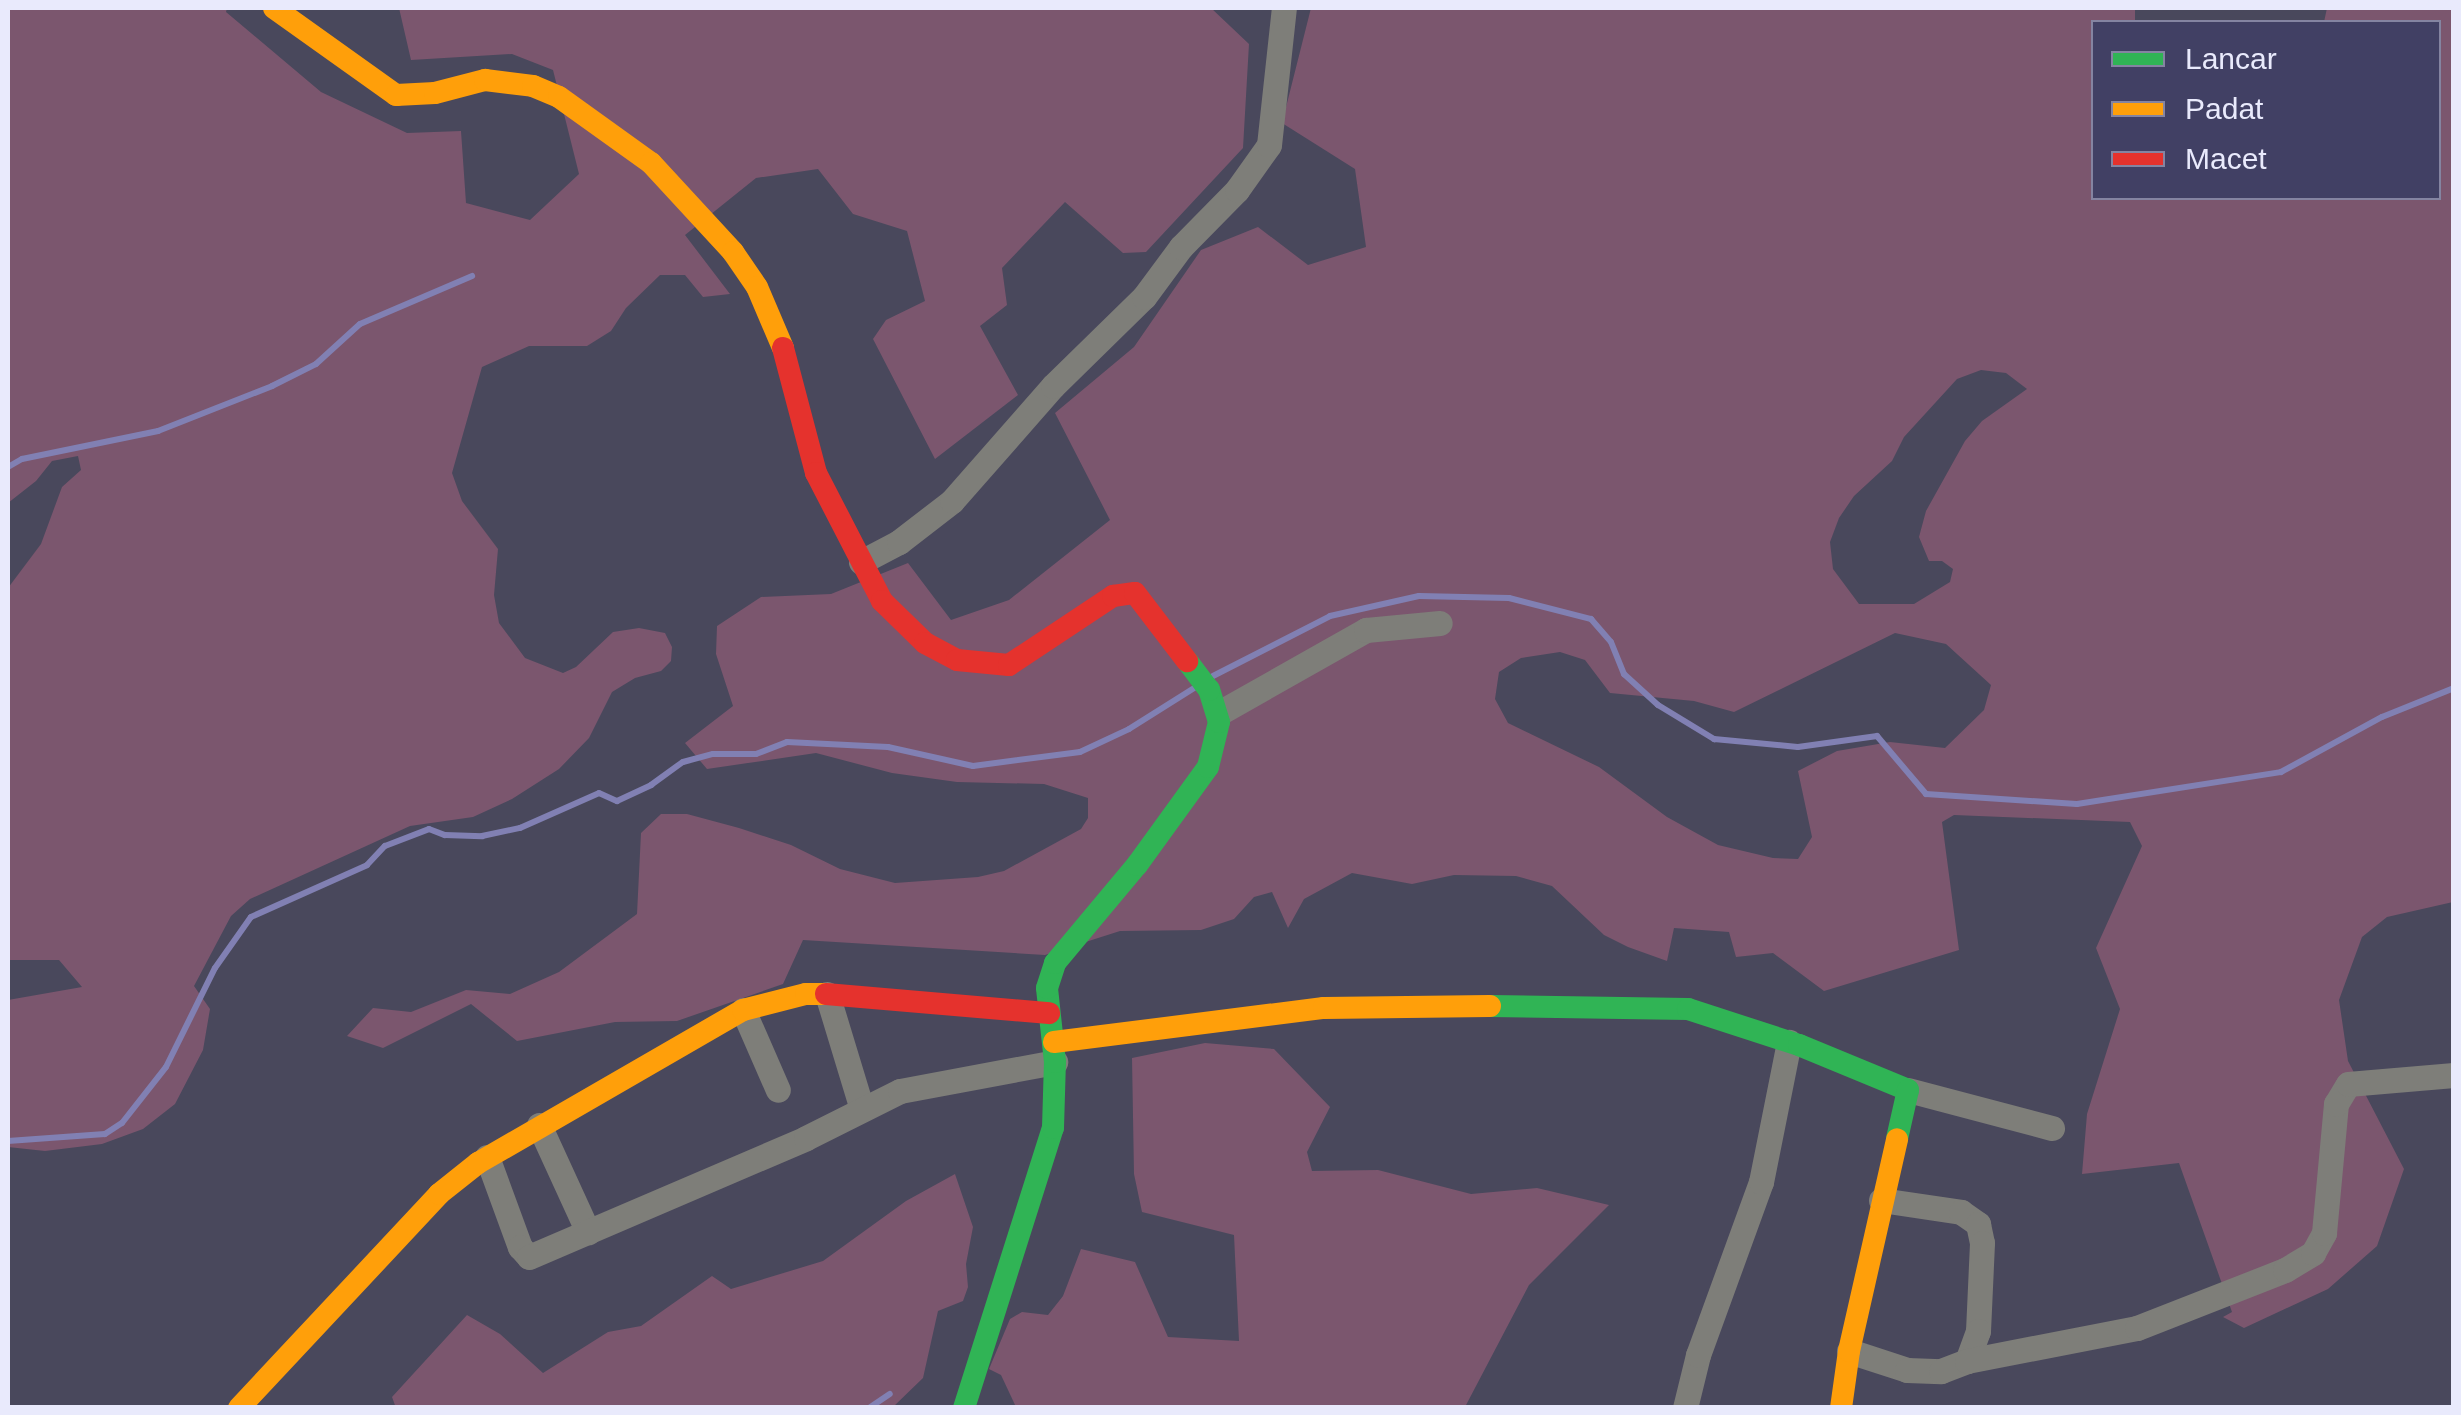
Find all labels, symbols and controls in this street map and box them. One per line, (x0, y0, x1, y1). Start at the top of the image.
legend (2091, 20, 2441, 200)
text: Lancar (2185, 42, 2277, 75)
text: Padat (2185, 92, 2263, 125)
text: Macet (2185, 142, 2267, 175)

